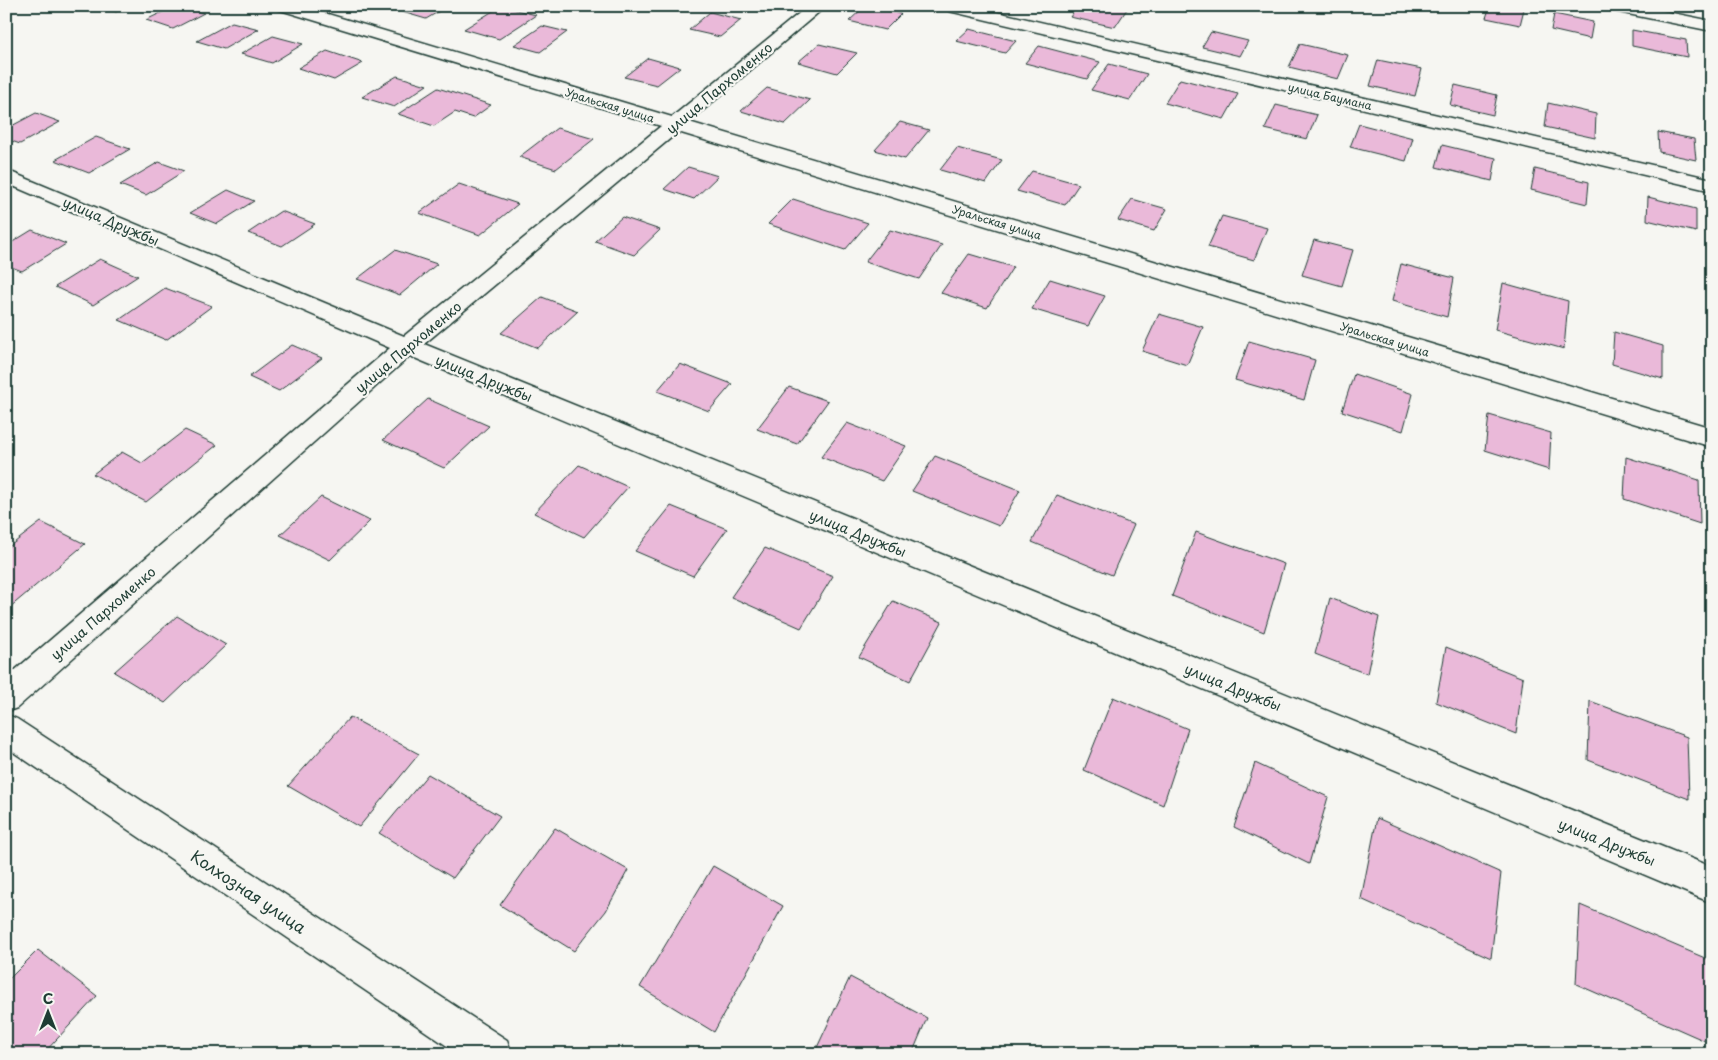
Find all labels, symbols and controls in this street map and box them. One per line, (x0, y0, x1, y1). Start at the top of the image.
street label: улица Пархоменко (661, 37, 777, 139)
street label: улица Баумана (1286, 78, 1374, 114)
street label: Уральская улица (563, 83, 657, 127)
street label: улица Дружбы (59, 191, 163, 251)
street label: Уральская улица (950, 200, 1044, 244)
street label: улица Пархоменко (350, 296, 466, 398)
street label: Уральская улица (1338, 317, 1432, 361)
street label: улица Дружбы (432, 349, 536, 407)
street label: улица Дружбы (806, 504, 910, 562)
street label: улица Пархоменко (46, 561, 160, 665)
street label: улица Дружбы (1181, 658, 1285, 716)
street label: улица Дружбы (1555, 813, 1659, 871)
street label: Колхозная улица (187, 843, 311, 939)
north arrow (22, 988, 72, 1038)
text: С (43, 988, 53, 1009)

